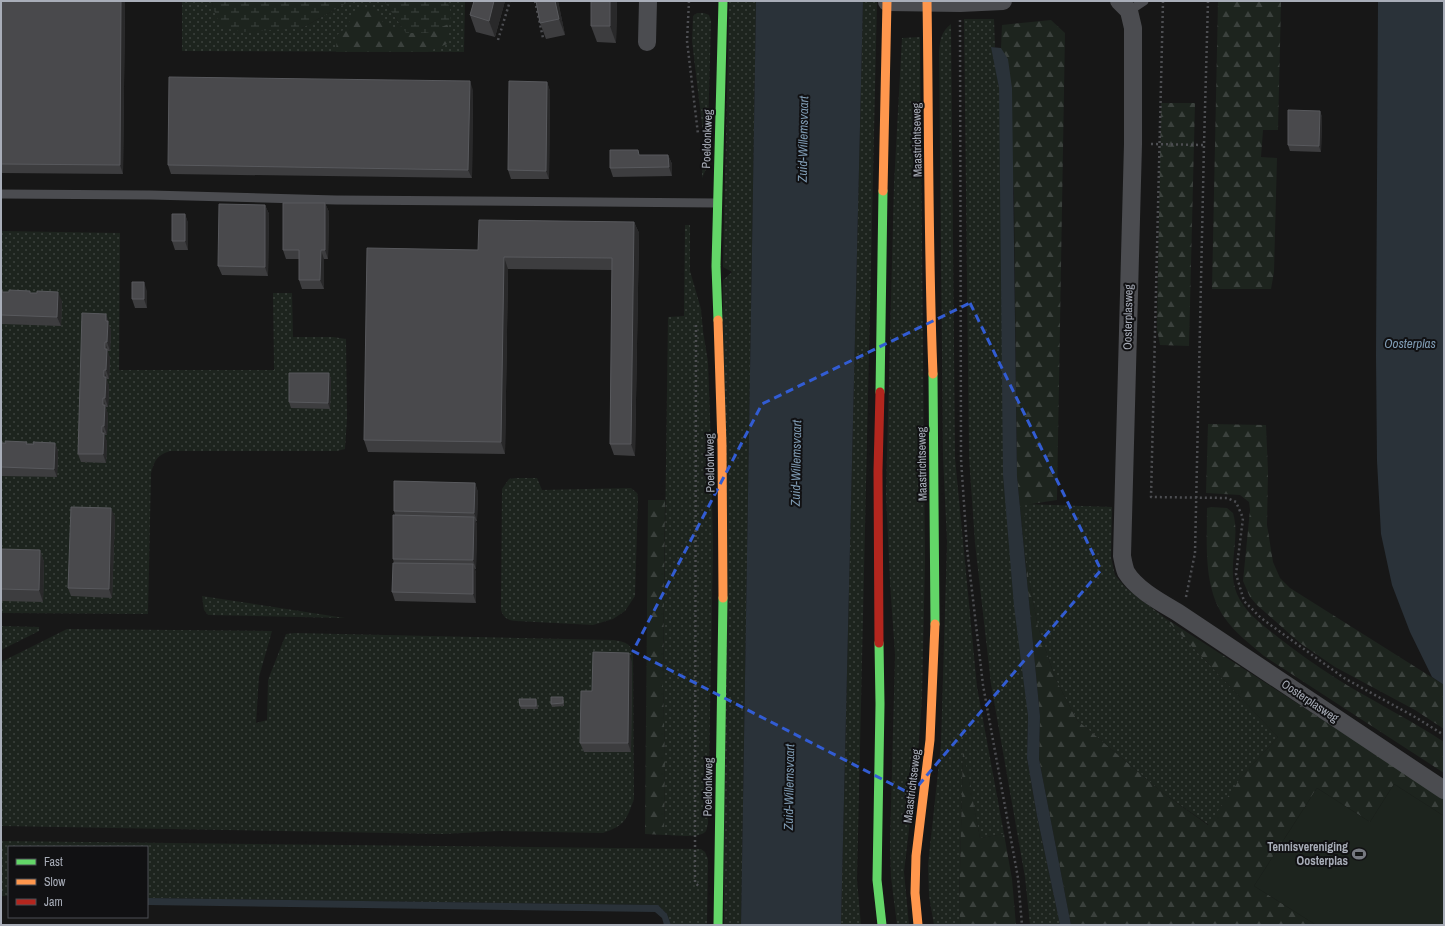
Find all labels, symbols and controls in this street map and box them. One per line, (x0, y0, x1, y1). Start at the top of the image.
water label: Zuid-Willemsvaart (794, 95, 812, 183)
street label: Maastrichtseweg (908, 102, 926, 177)
street label: Poeldonkweg (698, 109, 716, 169)
street label: Oosterplasweg (1119, 284, 1137, 350)
water label: Oosterplas (1384, 335, 1436, 352)
water label: Zuid-Willemsvaart (787, 419, 805, 507)
street label: Maastrichtseweg (913, 426, 931, 501)
street label: Poeldonkweg (701, 433, 719, 493)
street label: Oosterplasweg (1278, 676, 1342, 726)
water label: Zuid-Willemsvaart (780, 743, 798, 831)
street label: Maastrichtseweg (900, 748, 925, 824)
street label: Poeldonkweg (699, 757, 717, 817)
place label: Tennisvereniging Oosterplas (1267, 839, 1349, 869)
legend (8, 846, 148, 918)
sports icon: Tennisvereniging Oosterplas (1351, 846, 1367, 862)
text: Fast (44, 854, 63, 870)
text: Slow (44, 874, 66, 890)
text: Jam (44, 894, 63, 910)

